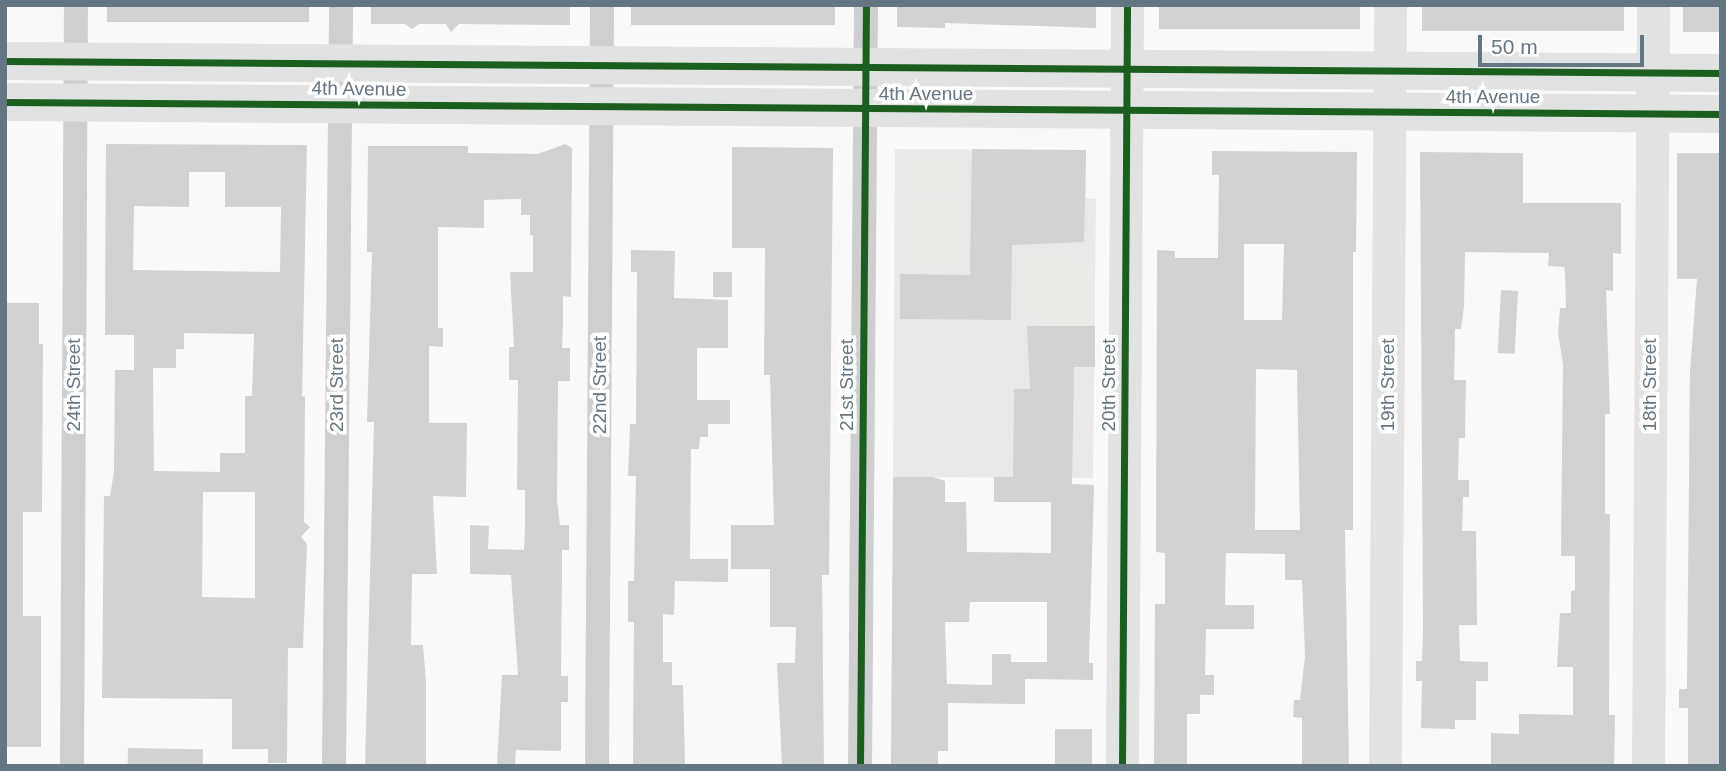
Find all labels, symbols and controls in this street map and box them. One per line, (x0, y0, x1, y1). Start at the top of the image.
scale bar (1481, 21, 1647, 65)
text: 50 m (1491, 35, 1538, 58)
street label: 4th Avenue (311, 77, 407, 101)
street label: 4th Avenue (878, 83, 974, 105)
street label: 4th Avenue (1445, 86, 1541, 108)
street label: 22nd Street (589, 336, 611, 434)
street label: 23rd Street (326, 338, 348, 432)
street label: 24th Street (63, 339, 85, 431)
street label: 21st Street (836, 339, 858, 431)
street label: 20th Street (1098, 339, 1120, 431)
street label: 19th Street (1377, 339, 1399, 431)
street label: 18th Street (1639, 339, 1661, 431)

